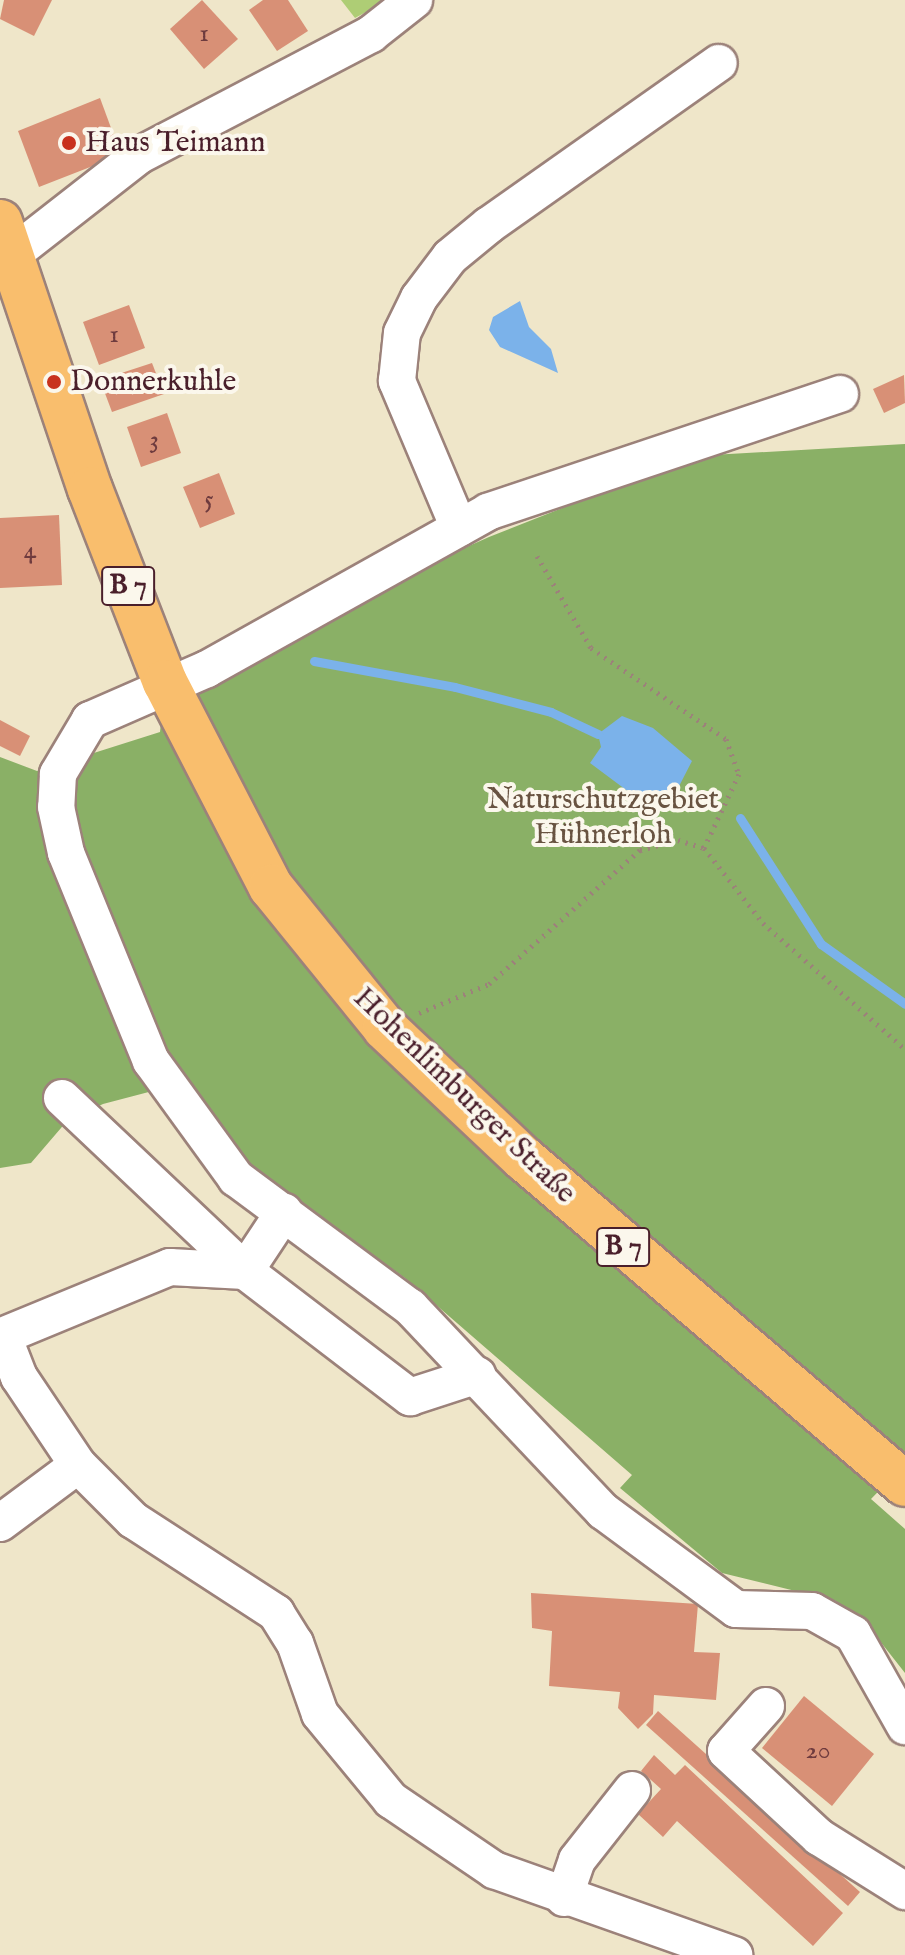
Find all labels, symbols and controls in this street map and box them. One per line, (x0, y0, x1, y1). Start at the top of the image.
house number: 1 (199, 18, 209, 50)
place label: Haus Teimann (85, 125, 266, 161)
marker: Haus Teimann (60, 134, 78, 152)
house number: 1 (109, 319, 119, 351)
place label: Donnerkuhle (70, 364, 236, 400)
marker: Donnerkuhle (45, 373, 63, 391)
house number: 3 (149, 424, 159, 456)
house number: 5 (204, 484, 214, 516)
house number: 4 (24, 535, 36, 567)
road number: B 7 (100, 562, 156, 610)
park label: Naturschutzgebiet Hühnerloh (487, 782, 719, 852)
street label: Hohenlimburger Straße (345, 981, 583, 1211)
road number: B 7 (595, 1223, 651, 1271)
house number: 20 (806, 1735, 830, 1767)

